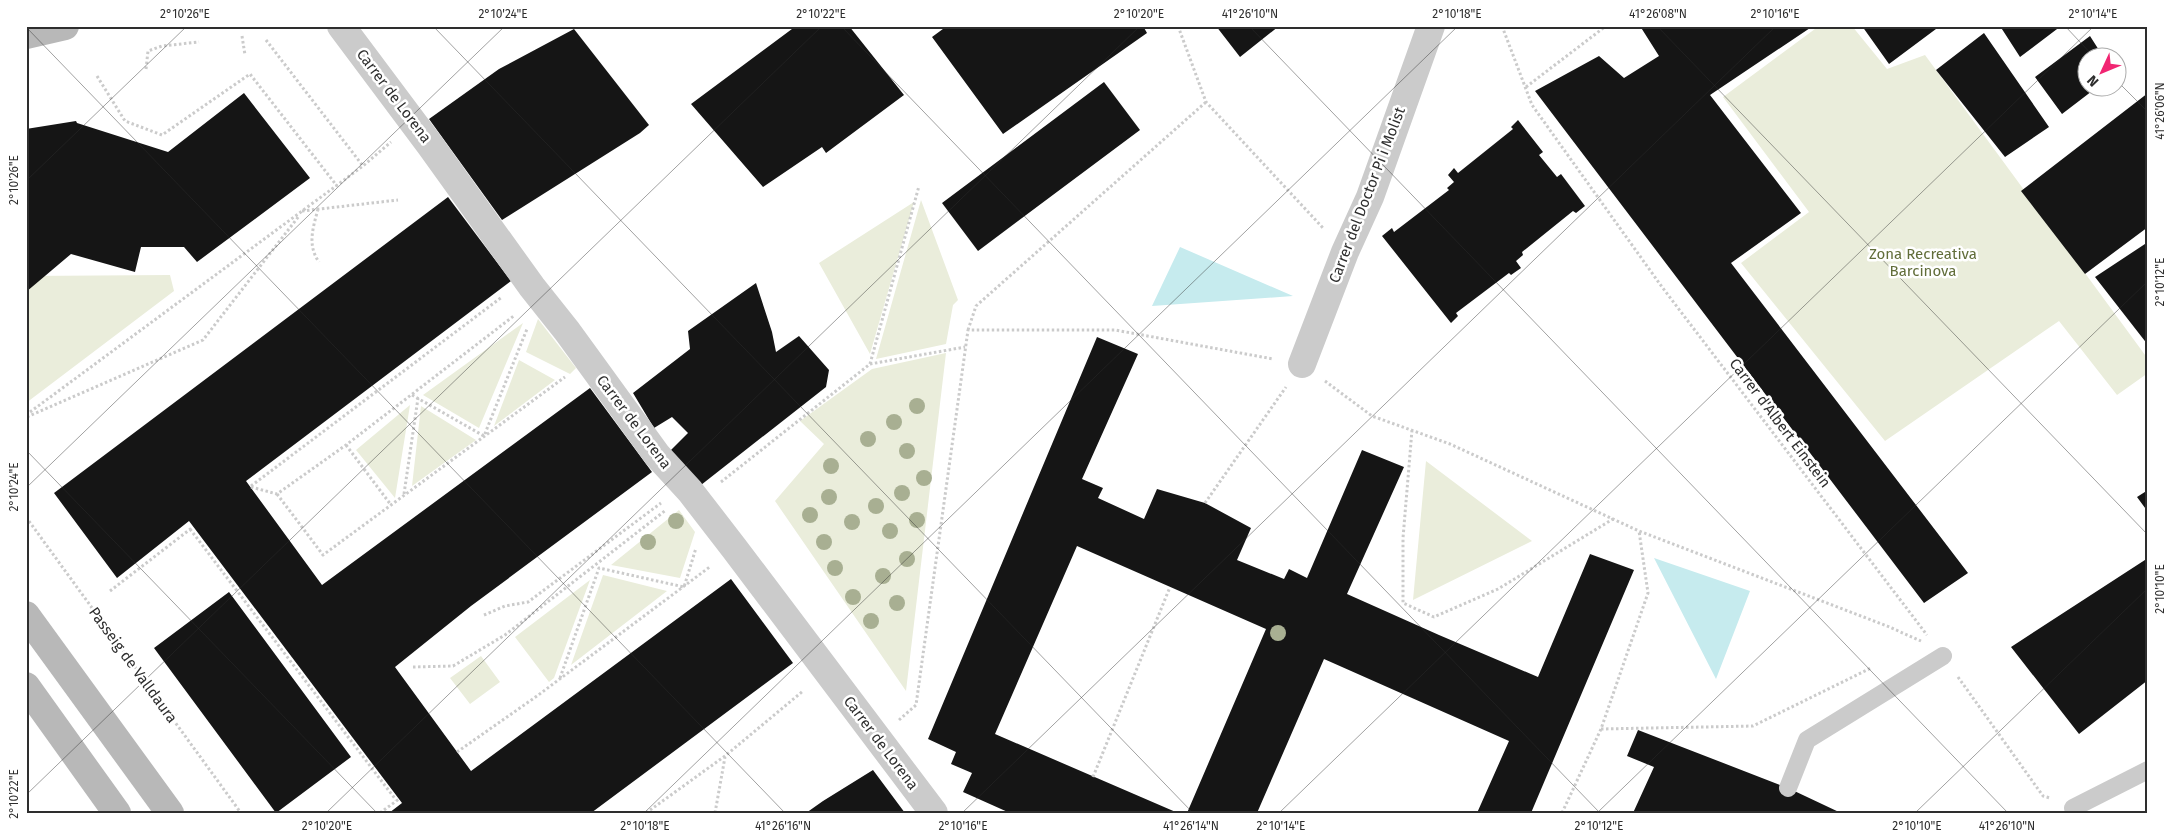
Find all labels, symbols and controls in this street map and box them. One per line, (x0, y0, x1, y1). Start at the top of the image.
text: 2°10'26"E (160, 7, 210, 21)
text: 2°10'24"E (478, 7, 528, 21)
text: 2°10'22"E (796, 7, 846, 21)
text: 2°10'20"E (1114, 7, 1164, 21)
text: 41°26'10"N (1222, 7, 1278, 21)
text: 2°10'18"E (1432, 7, 1482, 21)
text: 41°26'08"N (1629, 7, 1687, 21)
text: 2°10'16"E (1750, 7, 1800, 21)
text: 2°10'14"E (2069, 7, 2117, 21)
street label: Carrer de Lorena (353, 45, 435, 147)
north arrow (2076, 48, 2126, 98)
text: N (2084, 71, 2102, 90)
text: 41°26'06"N (2153, 82, 2167, 140)
street label: Carrer del Doctor Pi i Molist (1325, 104, 1409, 285)
text: 2°10'26"E (7, 155, 21, 205)
park label: Zona Recreativa Barcinova (1869, 245, 1977, 280)
text: 2°10'12"E (2153, 258, 2167, 306)
street label: Carrer d'Albert Einstein (1726, 355, 1834, 491)
street label: Carrer de Lorena (593, 371, 675, 473)
text: 2°10'24"E (7, 462, 21, 512)
text: 2°10'10"E (2153, 564, 2167, 614)
street label: Passeig de Valldaura (85, 604, 181, 726)
street label: Carrer de Lorena (840, 692, 922, 794)
text: 2°10'22"E (7, 769, 21, 819)
text: 2°10'20"E (302, 819, 352, 833)
text: 2°10'18"E (620, 819, 670, 833)
text: 41°26'16"N (755, 819, 811, 833)
text: 2°10'16"E (938, 819, 988, 833)
text: 41°26'14"N (1163, 819, 1219, 833)
text: 2°10'14"E (1257, 819, 1305, 833)
text: 2°10'12"E (1575, 819, 1623, 833)
text: 2°10'10"E (1892, 819, 1942, 833)
text: 41°26'10"N (1979, 819, 2035, 833)

